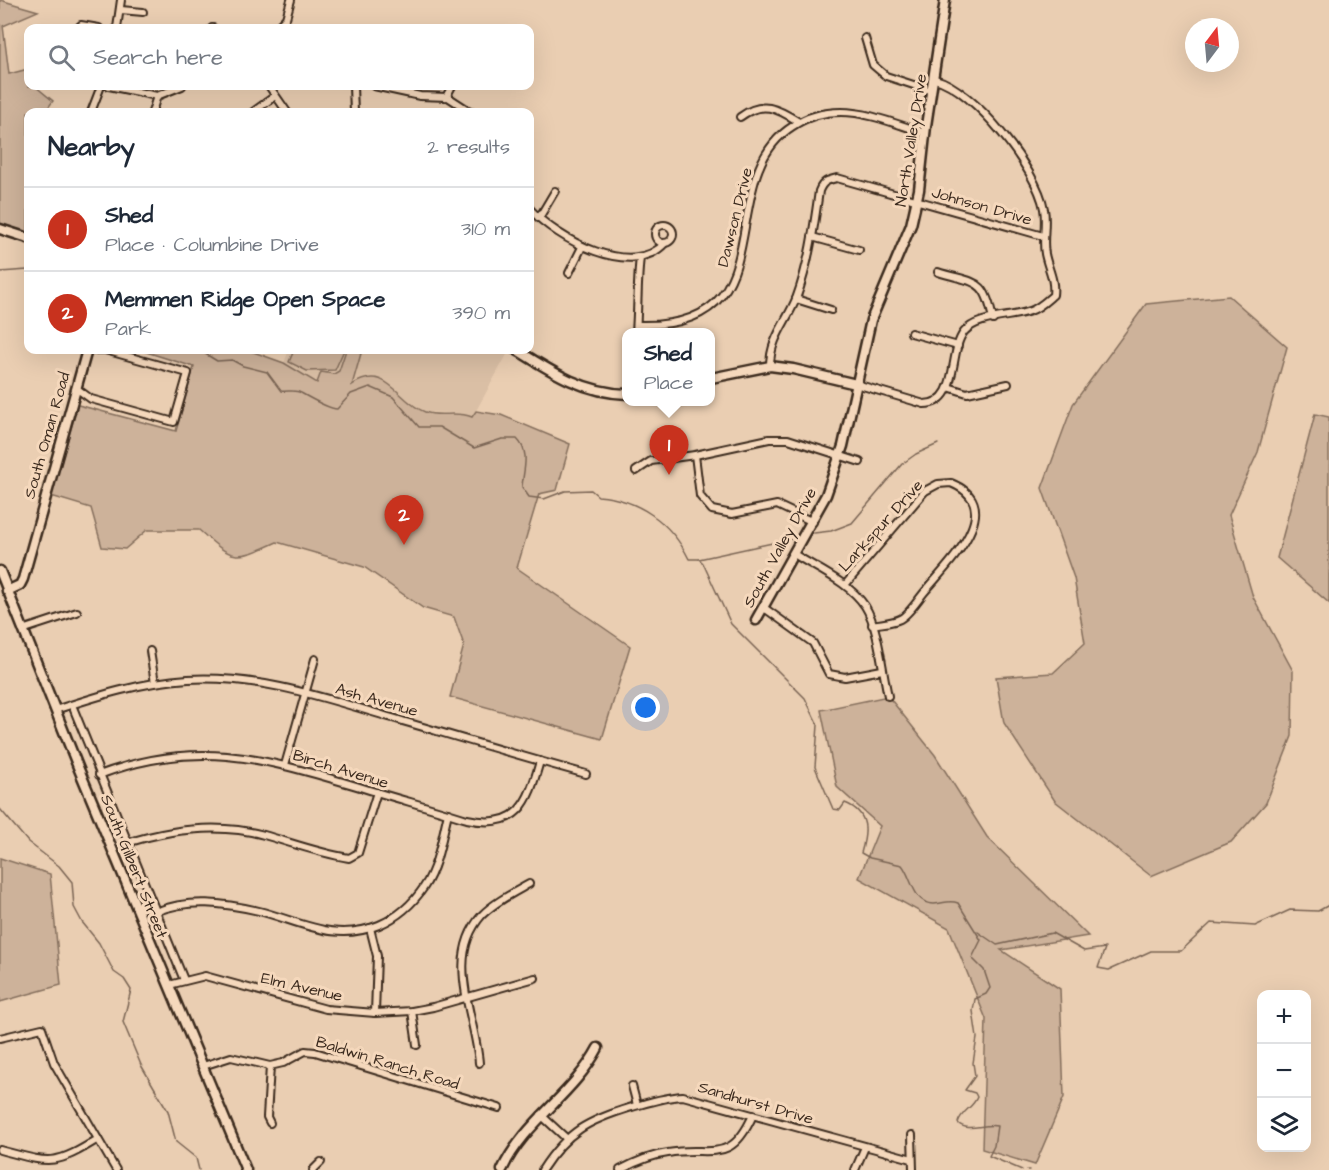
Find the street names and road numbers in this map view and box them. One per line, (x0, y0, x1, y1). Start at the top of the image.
street label: North Valley Drive (890, 72, 933, 208)
street label: Dawson Drive (712, 165, 758, 269)
street label: Johnson Drive (929, 181, 1035, 231)
street label: South Oman Road (18, 369, 76, 501)
street label: Larkspur Drive (834, 475, 928, 576)
street label: South Valley Drive (738, 483, 823, 612)
street label: Ash Avenue (333, 678, 421, 722)
street label: Birch Avenue (290, 744, 392, 794)
street label: South Gilbert Street (95, 791, 173, 942)
street label: Elm Avenue (259, 967, 345, 1007)
street label: Baldwin Ranch Road (313, 1031, 462, 1095)
street label: Sandhurst Drive (696, 1076, 816, 1130)

